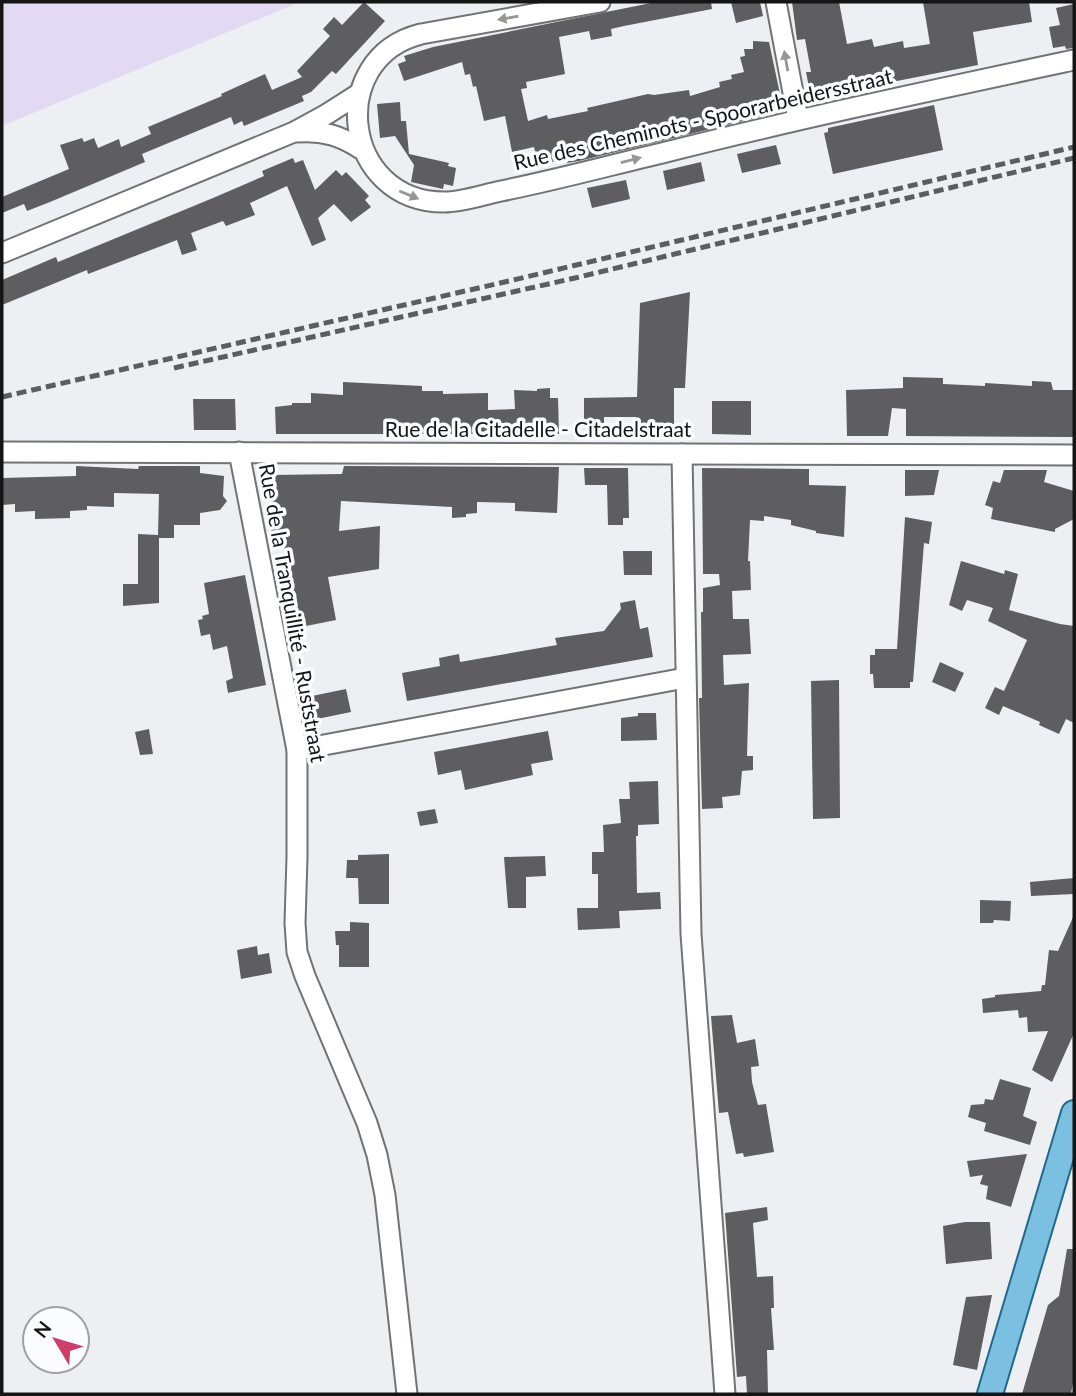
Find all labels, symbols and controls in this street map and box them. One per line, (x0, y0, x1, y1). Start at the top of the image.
one-way arrow (497, 13, 519, 24)
one-way arrow (780, 49, 791, 71)
street label: Rue des Cheminots - Spoorarbeidersstraat (511, 63, 895, 174)
one-way arrow (620, 154, 642, 165)
one-way arrow (399, 189, 419, 201)
street label: Rue de la Citadelle - Citadelstraat (385, 416, 692, 441)
street label: Rue de la Tranquillité - Ruststraat (255, 461, 332, 765)
north arrow (21, 1305, 91, 1375)
text: N (29, 1316, 56, 1342)

